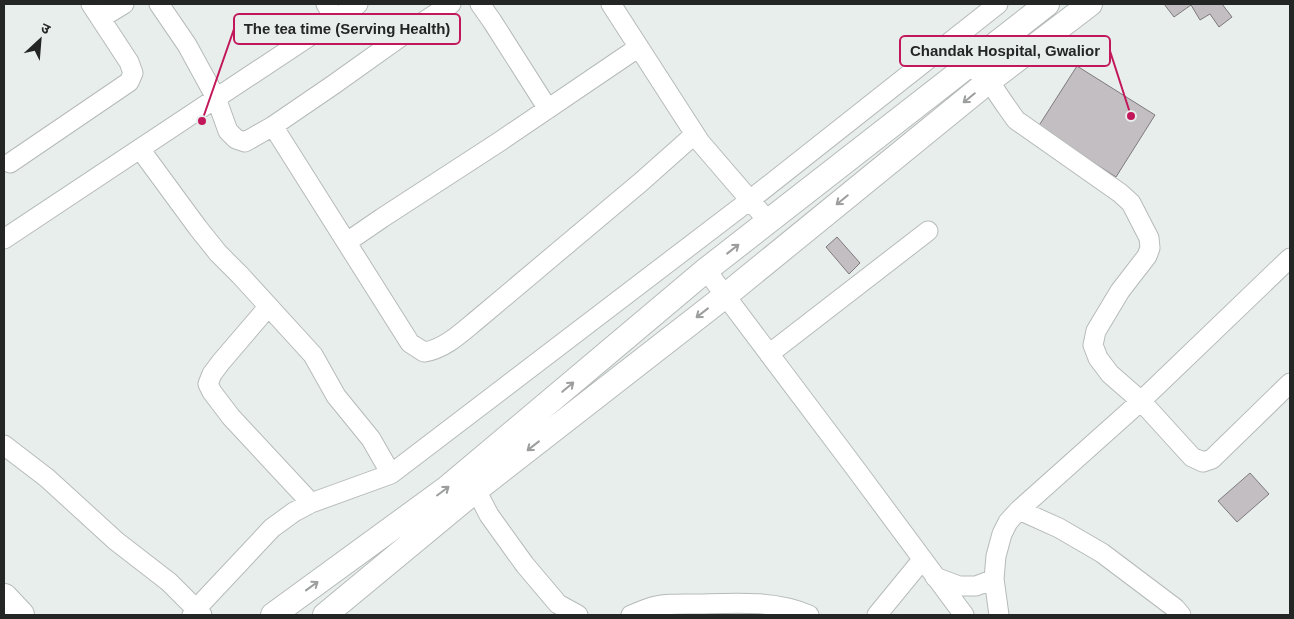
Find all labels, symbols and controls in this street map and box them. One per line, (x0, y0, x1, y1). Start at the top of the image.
callout: The tea time (Serving Health) (234, 14, 460, 44)
north arrow (15, 15, 65, 65)
text: उ (39, 19, 54, 38)
text: The tea time (Serving Health) (244, 20, 450, 37)
callout: Chandak Hospital, Gwalior (900, 36, 1110, 66)
text: Chandak Hospital, Gwalior (910, 42, 1100, 59)
one-way arrow (962, 92, 975, 104)
one-way arrow (836, 195, 849, 206)
one-way arrow (726, 243, 739, 254)
one-way arrow (696, 308, 709, 319)
one-way arrow (561, 381, 574, 392)
one-way arrow (527, 440, 540, 451)
one-way arrow (436, 485, 449, 496)
one-way arrow (305, 581, 319, 591)

